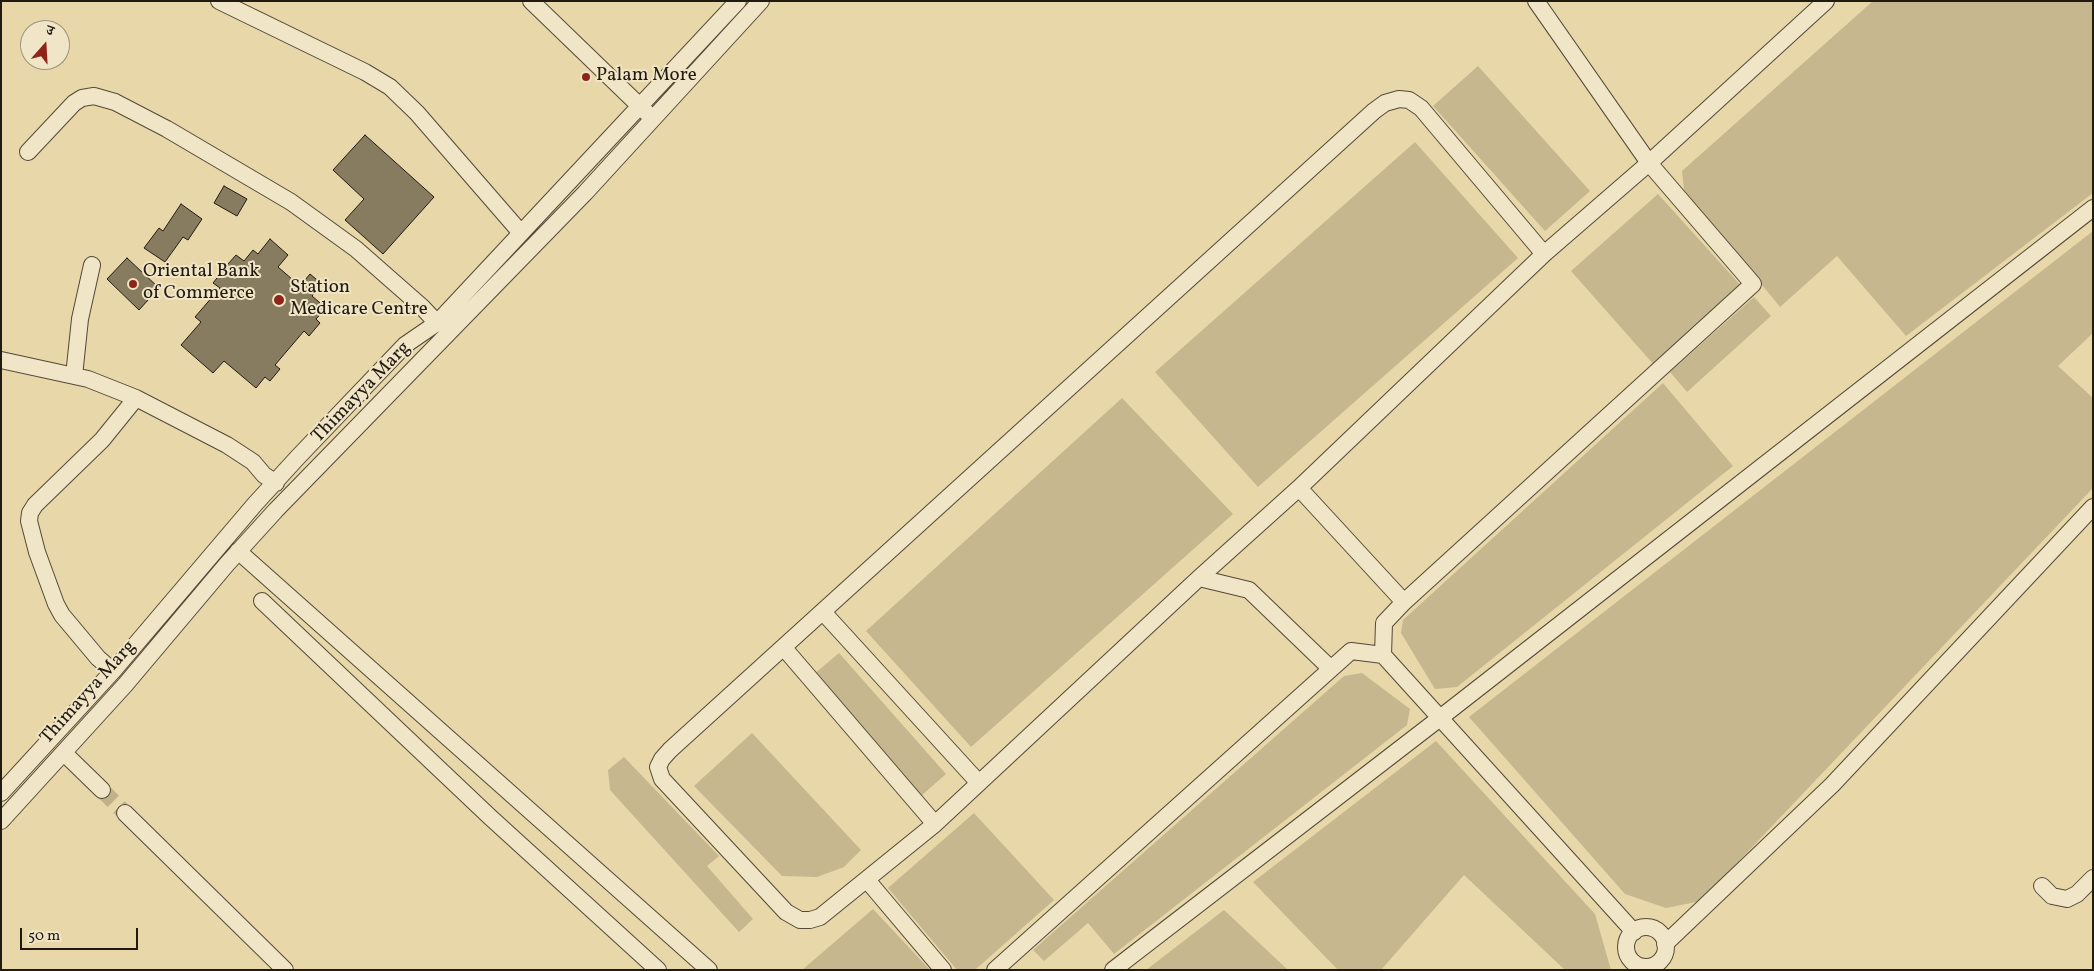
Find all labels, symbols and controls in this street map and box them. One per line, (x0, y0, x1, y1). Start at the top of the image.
north arrow (20, 20, 70, 70)
text: उ (43, 21, 56, 41)
place label: Palam More (596, 66, 697, 88)
marker: Palam More (580, 71, 592, 83)
place label: Oriental Bank of Commerce (143, 262, 260, 306)
marker: Oriental Bank of Commerce (127, 278, 139, 290)
place label: Station Medicare Centre (290, 278, 428, 322)
marker: Station Medicare Centre (272, 293, 286, 307)
street label: Thimayya Marg (308, 338, 416, 448)
street label: Thimayya Marg (36, 636, 142, 750)
scale bar (22, 918, 140, 950)
text: 50 m (28, 926, 60, 947)

